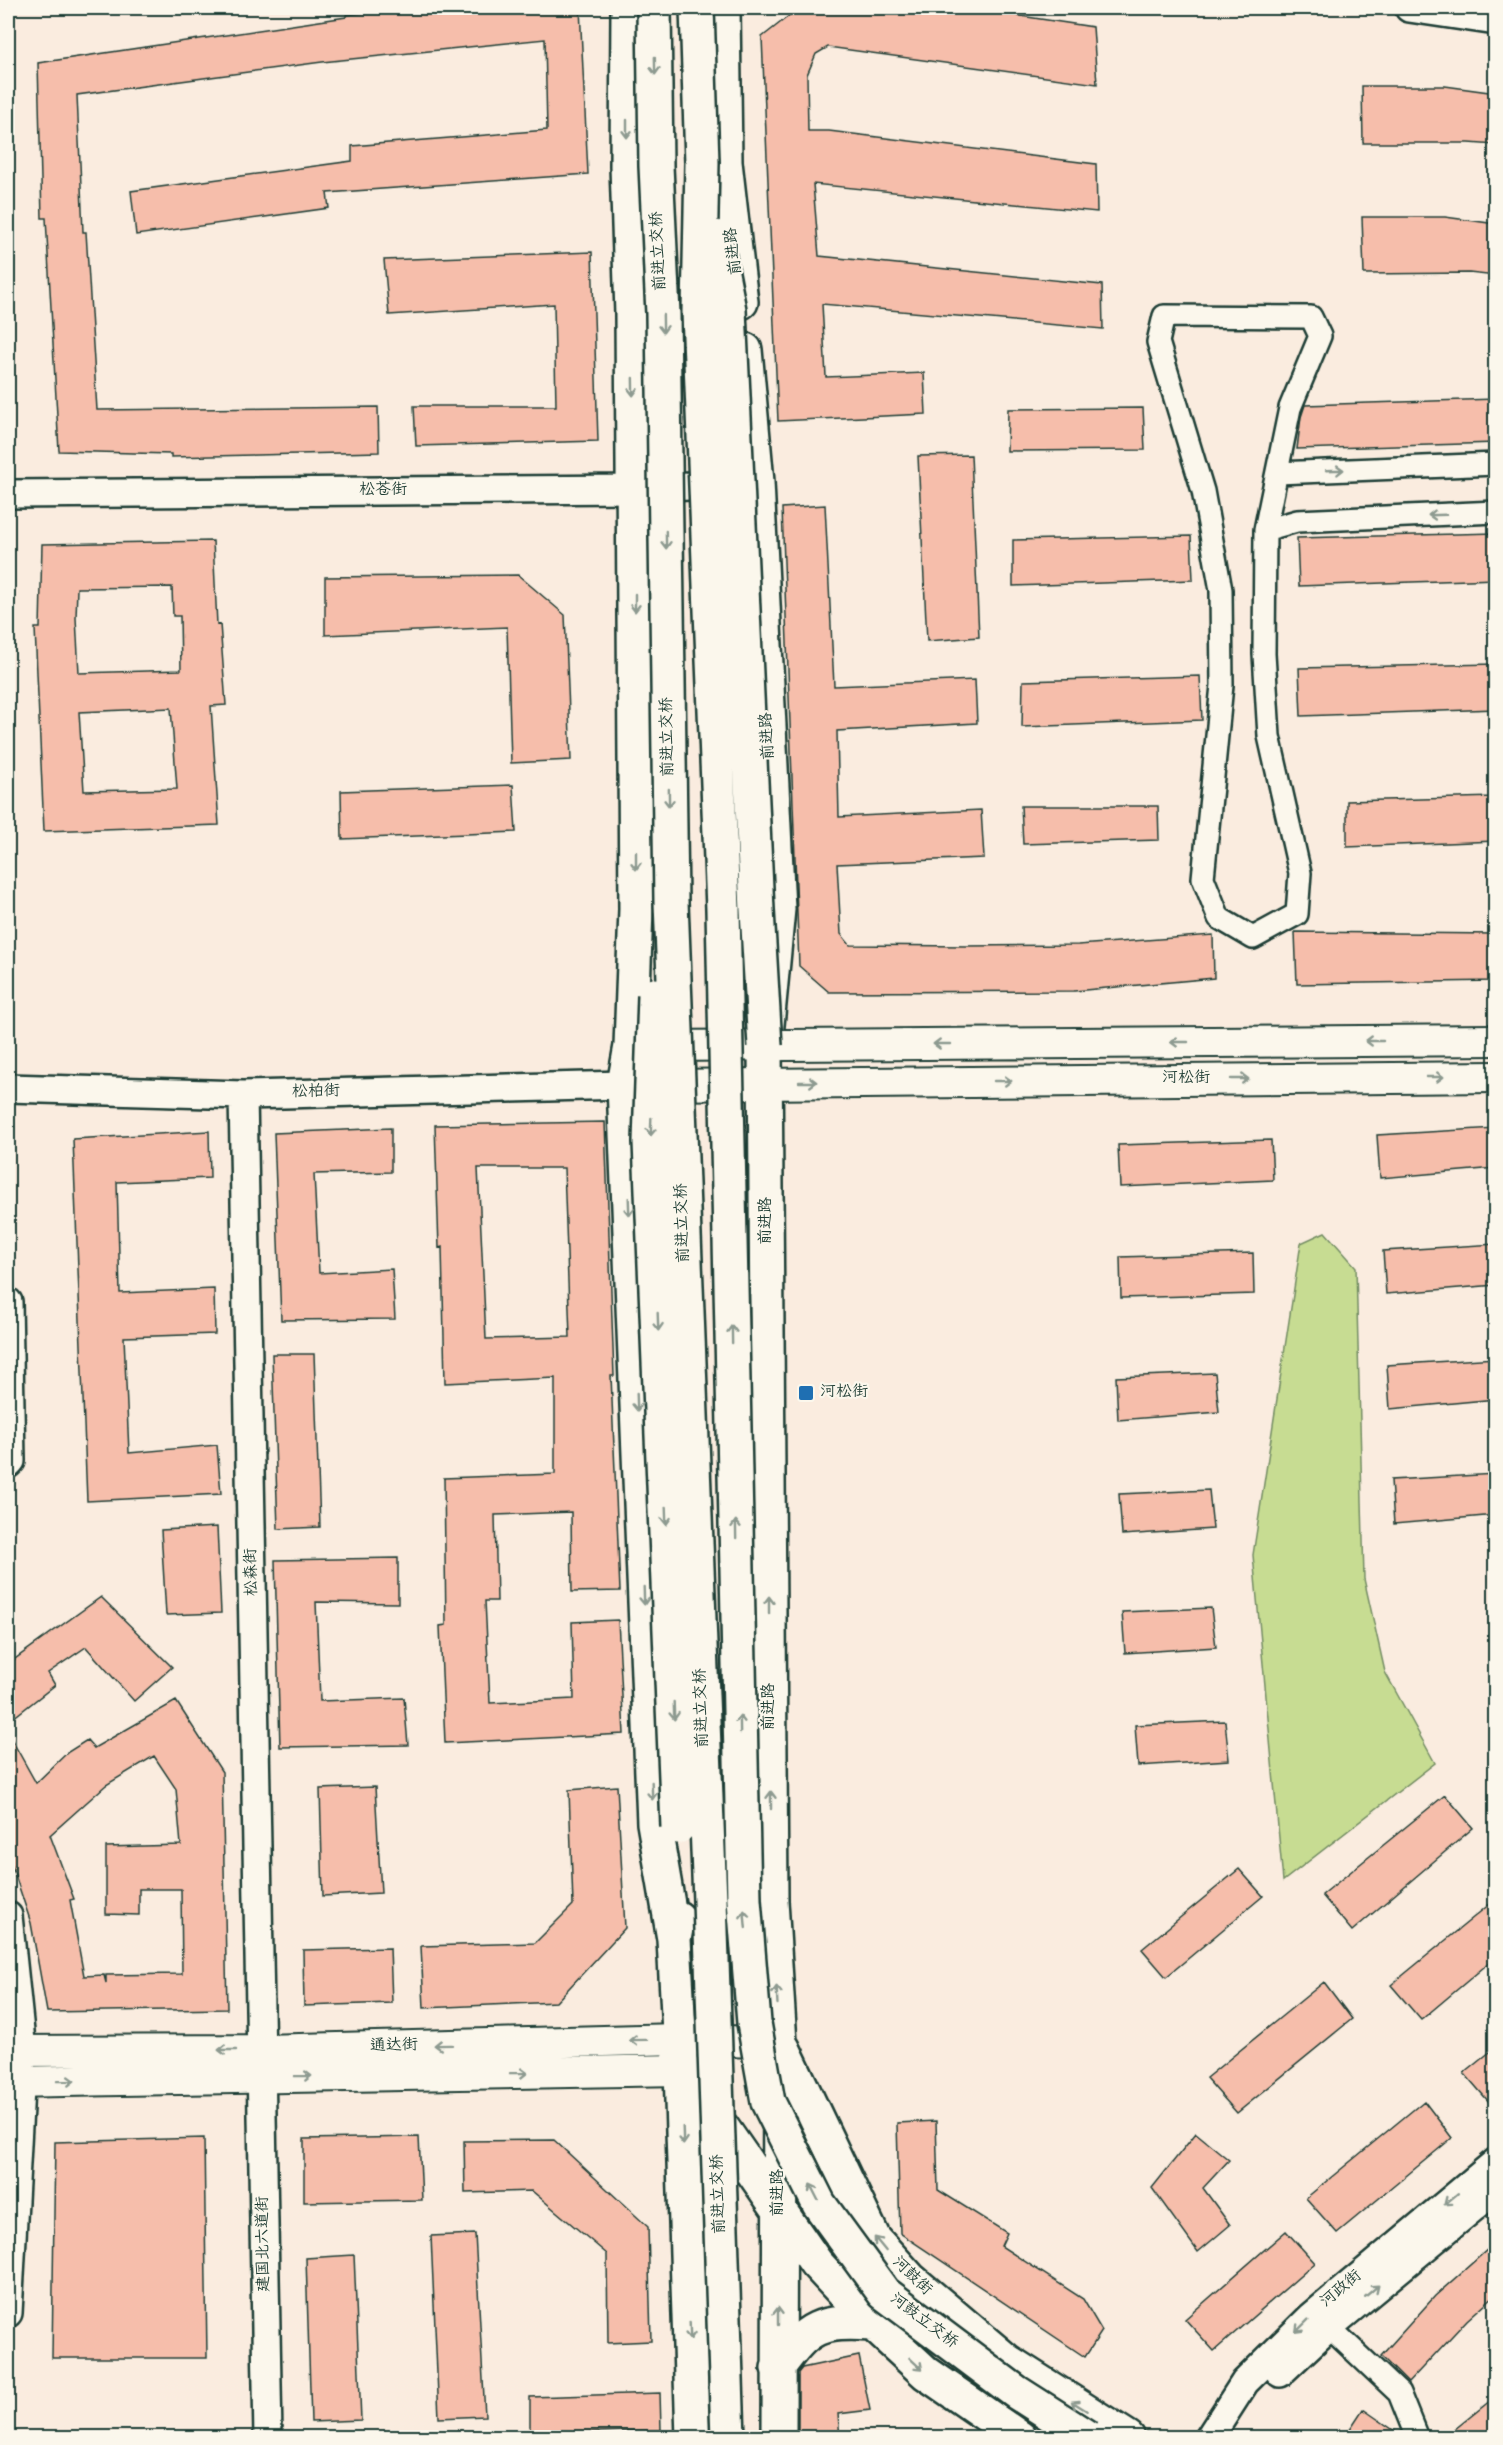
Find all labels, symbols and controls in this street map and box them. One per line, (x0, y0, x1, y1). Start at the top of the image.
one-way arrow (649, 55, 661, 75)
one-way arrow (621, 118, 633, 138)
street label: 前进立交桥 (646, 211, 672, 292)
street label: 前进路 (721, 226, 747, 276)
one-way arrow (657, 313, 669, 333)
one-way arrow (627, 376, 638, 396)
one-way arrow (1325, 465, 1345, 476)
street label: 松苍街 (359, 480, 407, 501)
one-way arrow (1428, 509, 1448, 520)
one-way arrow (660, 529, 672, 549)
one-way arrow (629, 592, 640, 612)
street label: 前进立交桥 (657, 697, 679, 777)
street label: 前进路 (756, 712, 780, 761)
one-way arrow (664, 787, 675, 807)
one-way arrow (630, 850, 642, 870)
one-way arrow (1365, 1035, 1385, 1047)
one-way arrow (1170, 1036, 1190, 1048)
one-way arrow (933, 1038, 953, 1050)
street label: 河松街 (1162, 1069, 1210, 1089)
one-way arrow (1425, 1071, 1445, 1083)
one-way arrow (1230, 1073, 1250, 1085)
one-way arrow (993, 1075, 1013, 1086)
one-way arrow (798, 1076, 818, 1088)
street label: 松柏街 (292, 1082, 340, 1103)
one-way arrow (645, 1116, 656, 1136)
street label: 前进立交桥 (671, 1183, 695, 1263)
one-way arrow (623, 1196, 634, 1216)
street label: 前进路 (756, 1197, 777, 1245)
one-way arrow (652, 1311, 663, 1331)
one-way arrow (726, 1325, 738, 1345)
place label: 河松街 (820, 1383, 868, 1403)
marker: 河松街 (797, 1384, 815, 1402)
one-way arrow (631, 1391, 642, 1411)
one-way arrow (660, 1506, 671, 1526)
one-way arrow (730, 1520, 742, 1540)
street label: 松森街 (241, 1548, 263, 1596)
one-way arrow (639, 1586, 650, 1606)
one-way arrow (763, 1596, 775, 1616)
street label: 前进立交桥 (690, 1668, 714, 1748)
street label: 前进路 (759, 1683, 780, 1731)
one-way arrow (668, 1701, 679, 1721)
one-way arrow (734, 1715, 746, 1735)
one-way arrow (647, 1781, 658, 1801)
one-way arrow (765, 1791, 777, 1811)
one-way arrow (739, 1910, 750, 1929)
one-way arrow (772, 1986, 783, 2006)
one-way arrow (628, 2035, 648, 2046)
street label: 通达街 (370, 2036, 418, 2057)
one-way arrow (433, 2040, 453, 2051)
one-way arrow (217, 2044, 237, 2056)
one-way arrow (508, 2067, 528, 2078)
one-way arrow (292, 2071, 312, 2082)
one-way arrow (55, 2075, 75, 2087)
one-way arrow (678, 2126, 689, 2146)
street label: 前进立交桥 (707, 2154, 731, 2234)
street label: 前进路 (768, 2169, 789, 2217)
one-way arrow (807, 2183, 819, 2201)
one-way arrow (1443, 2193, 1459, 2206)
street label: 建国北六道街 (254, 2196, 275, 2292)
one-way arrow (873, 2236, 886, 2252)
street label: 河鼓街 (887, 2253, 936, 2301)
street label: 河政街 (1317, 2267, 1366, 2313)
one-way arrow (1364, 2284, 1379, 2298)
street label: 河鼓立交桥 (885, 2290, 961, 2354)
one-way arrow (772, 2307, 784, 2327)
one-way arrow (1295, 2318, 1310, 2333)
one-way arrow (684, 2321, 696, 2341)
one-way arrow (908, 2356, 923, 2371)
one-way arrow (1071, 2400, 1088, 2412)

